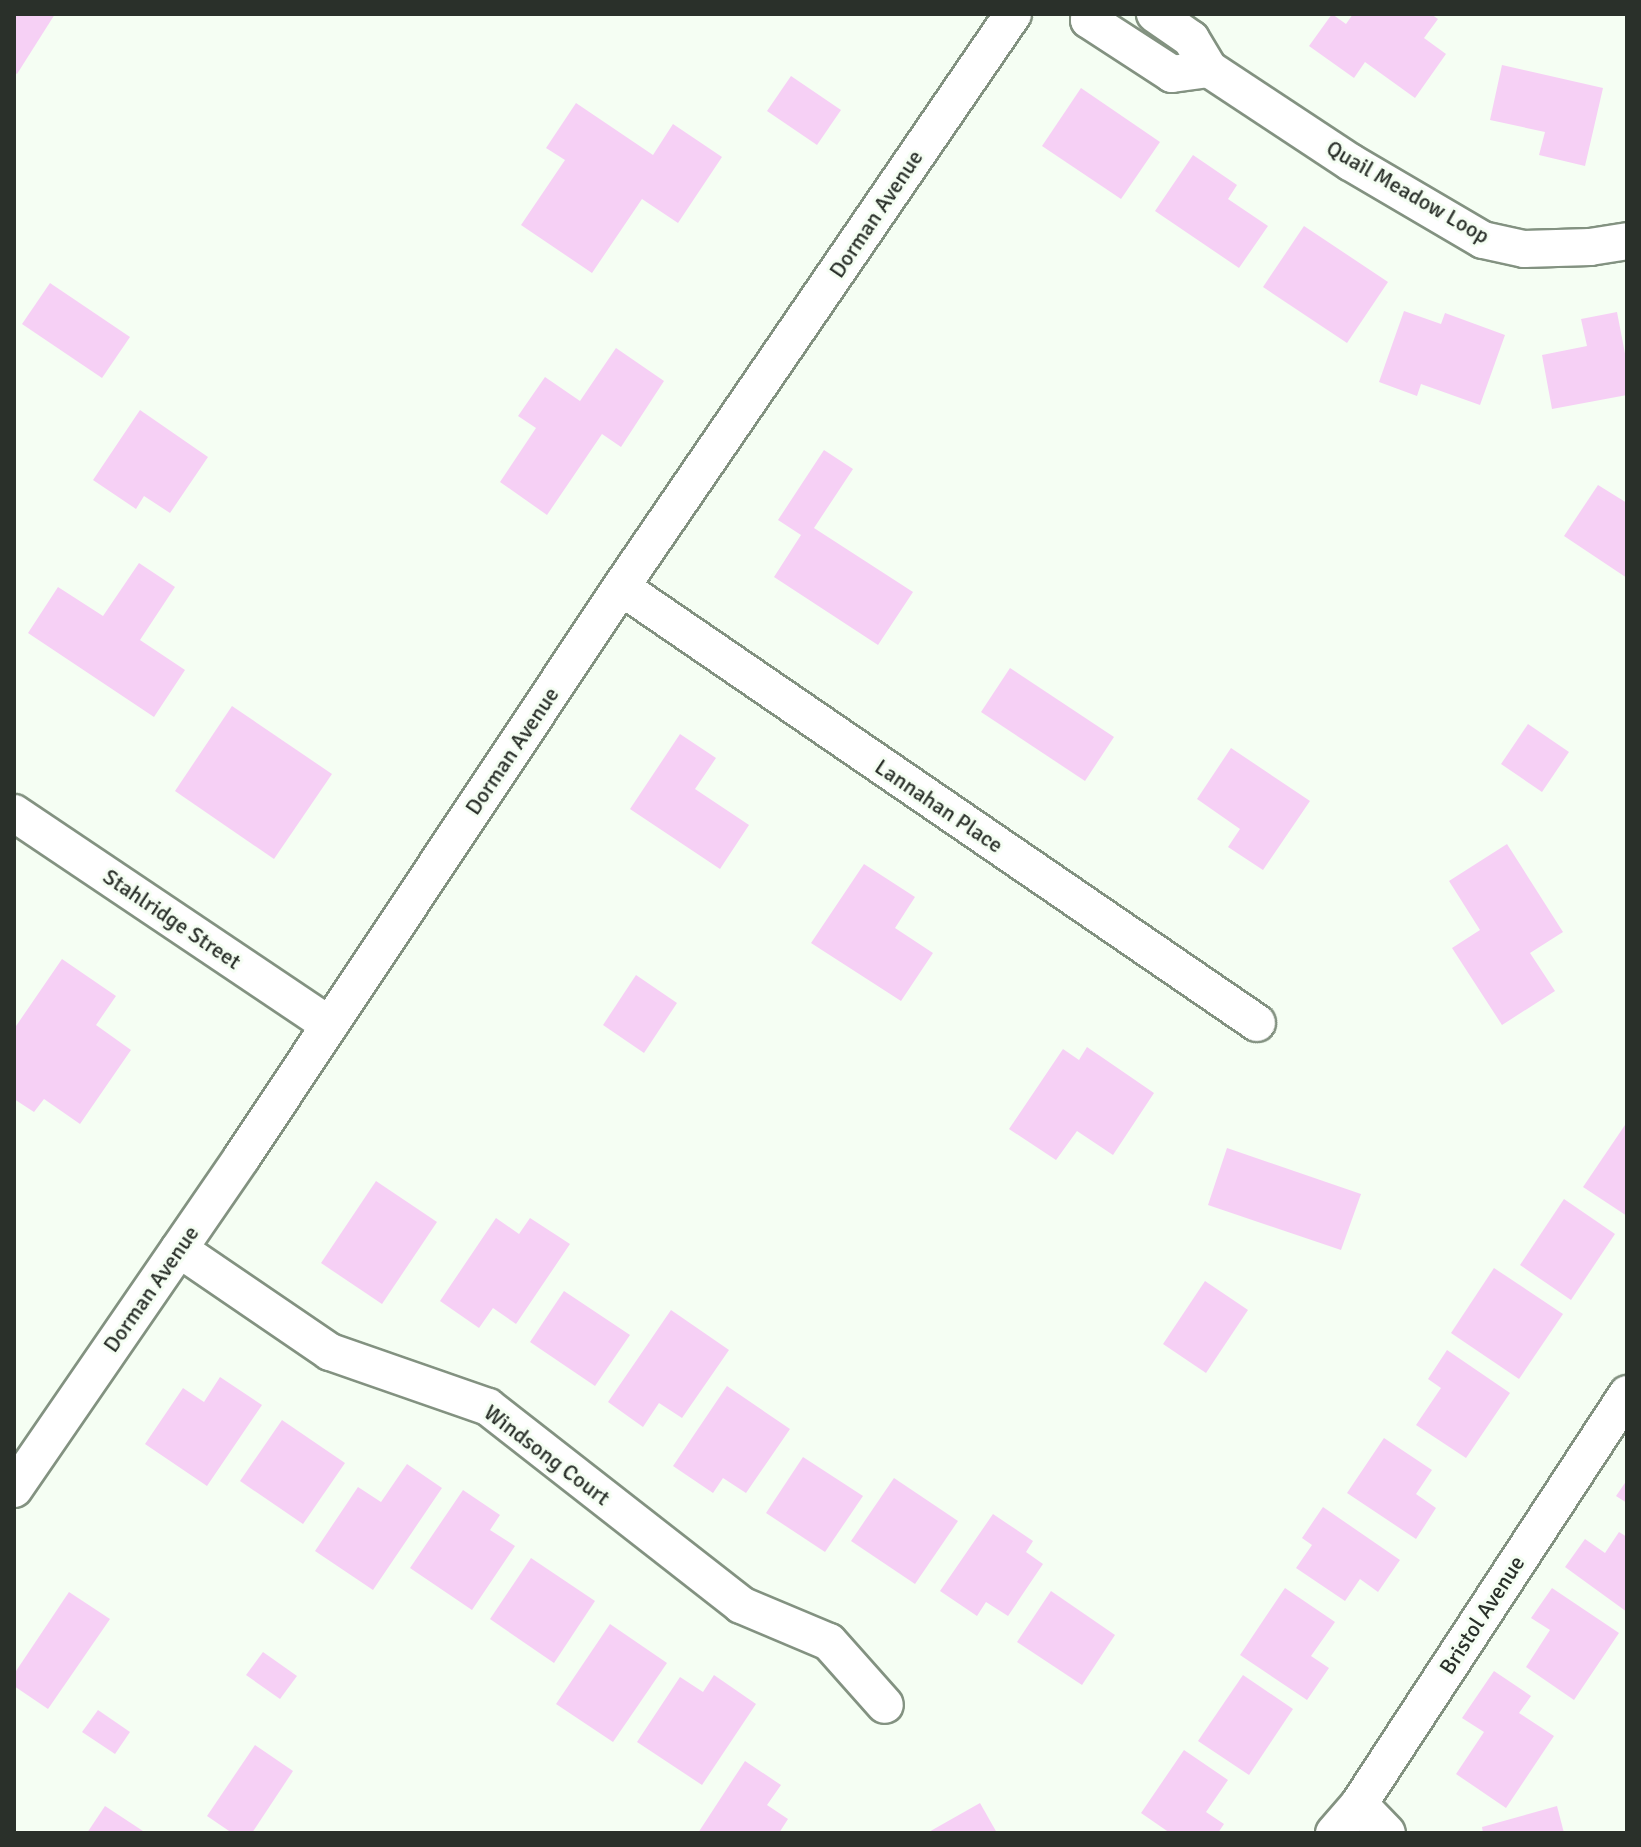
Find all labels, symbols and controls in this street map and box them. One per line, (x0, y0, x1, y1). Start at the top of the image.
street label: Quail Meadow Loop (1322, 135, 1494, 249)
street label: Dorman Avenue (824, 145, 928, 283)
street label: Dorman Avenue (460, 682, 564, 820)
street label: Lannahan Place (870, 753, 1008, 859)
street label: Stahlridge Street (98, 863, 246, 975)
street label: Dorman Avenue (98, 1221, 204, 1357)
street label: Windsong Court (479, 1399, 615, 1511)
street label: Bristol Avenue (1434, 1551, 1530, 1679)

